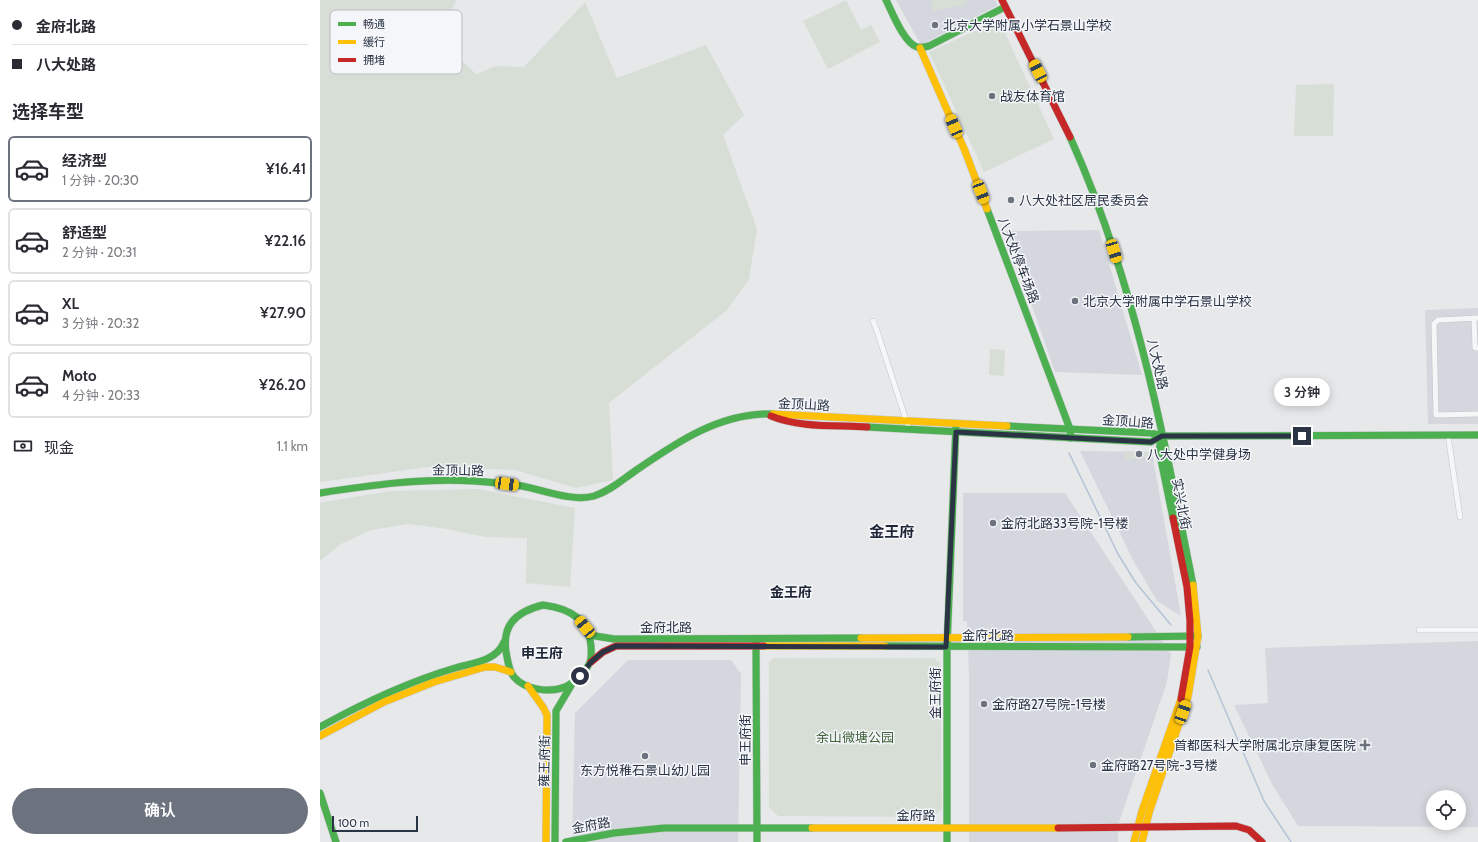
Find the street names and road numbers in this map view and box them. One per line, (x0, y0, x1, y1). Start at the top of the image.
street label: 八大处停车场路 (995, 215, 1043, 305)
street label: 八大处路 (1144, 337, 1172, 391)
street label: 金顶山路 (778, 395, 830, 413)
street label: 金顶山路 (1101, 411, 1155, 431)
street label: 金顶山路 (432, 462, 484, 478)
street label: 实兴北街 (1169, 477, 1195, 531)
street label: 金府北路 (640, 619, 692, 635)
street label: 金府北路 (962, 627, 1014, 643)
street label: 金王府街 (927, 667, 943, 719)
street label: 申王府街 (737, 714, 753, 766)
street label: 雍王府街 (536, 735, 552, 787)
street label: 金府路 (896, 807, 936, 823)
street label: 金府路 (570, 814, 612, 836)

